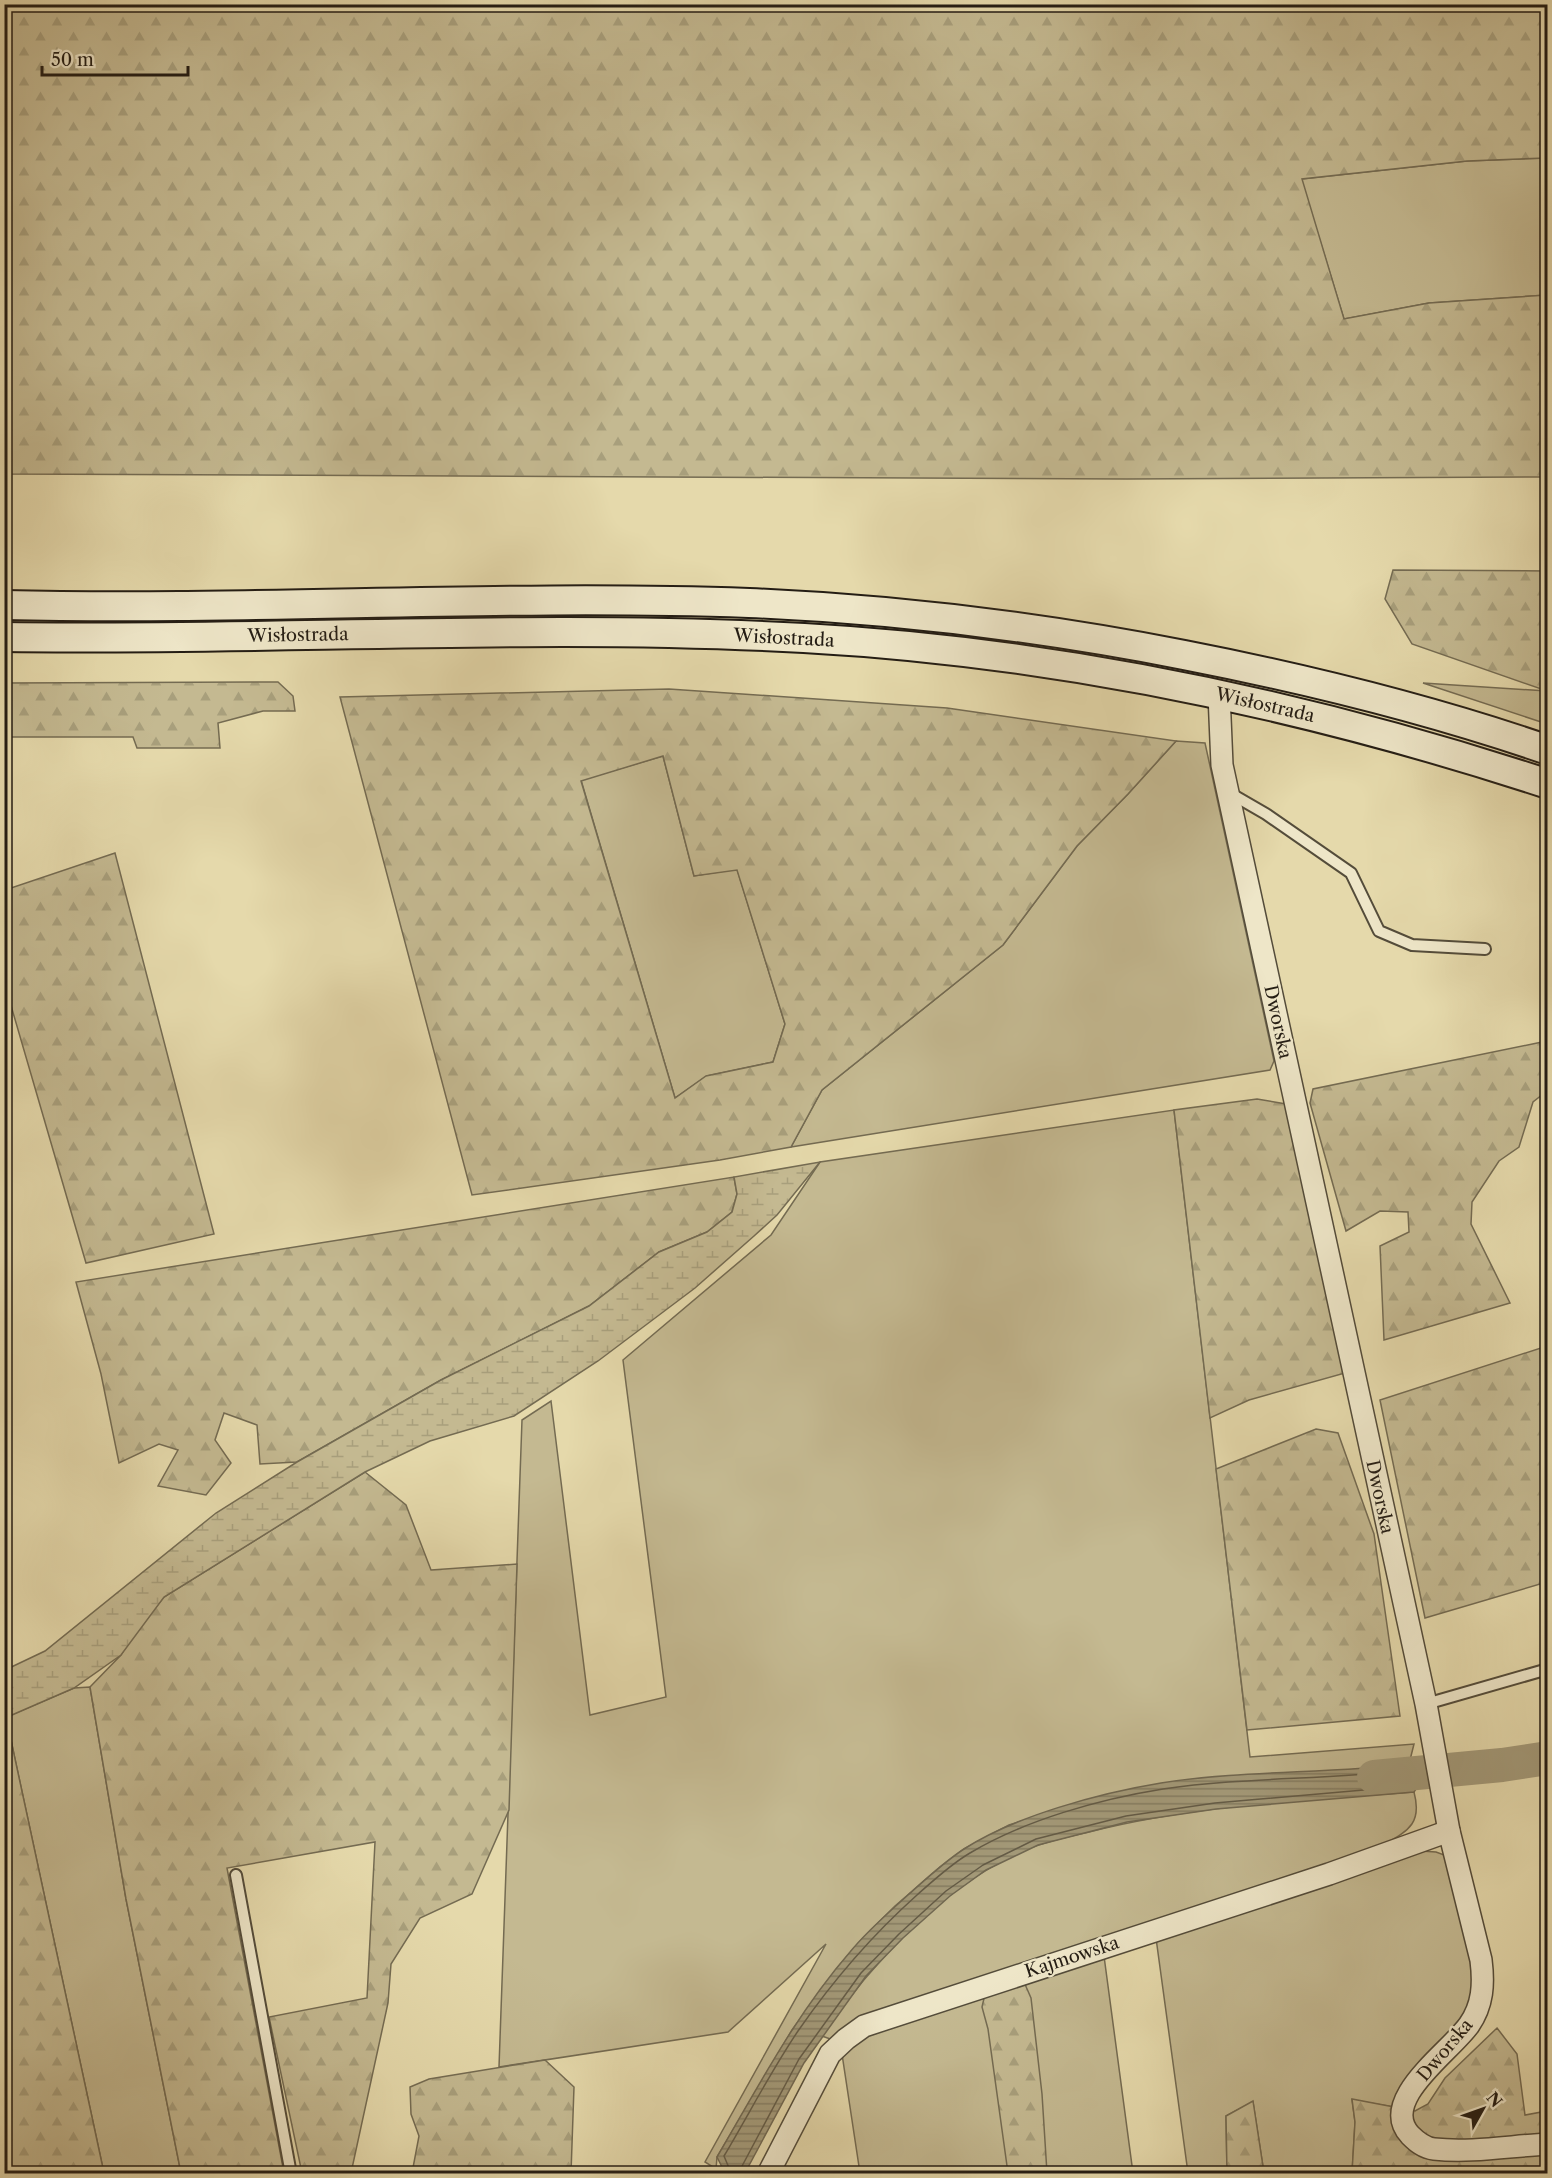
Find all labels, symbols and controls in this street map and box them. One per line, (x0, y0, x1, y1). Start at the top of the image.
scale bar (42, 39, 188, 77)
text: 50 m (51, 49, 94, 71)
street label: Wisłostrada (246, 623, 349, 647)
street label: Wisłostrada (732, 624, 836, 652)
street label: Wisłostrada (1212, 683, 1317, 727)
street label: Dworska (1259, 983, 1297, 1061)
street label: Dworska (1361, 1458, 1399, 1536)
street label: Kajmowska (1022, 1931, 1122, 1983)
street label: Dworska (1412, 2014, 1478, 2086)
north arrow (1453, 2079, 1513, 2139)
text: N (1482, 2088, 1507, 2111)

